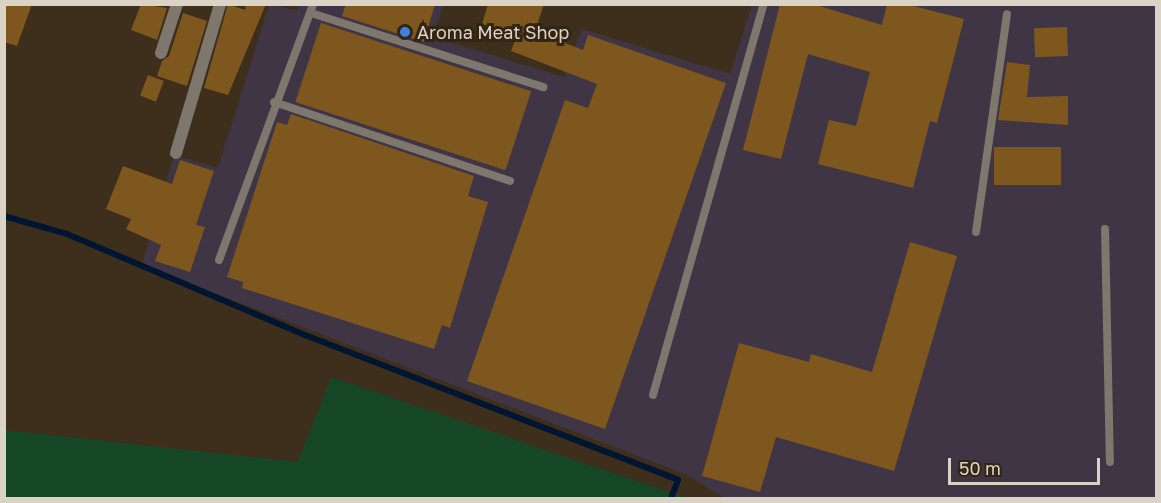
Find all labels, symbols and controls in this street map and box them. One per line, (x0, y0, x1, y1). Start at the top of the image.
place label: Aroma Meat Shop (417, 21, 569, 43)
marker: Aroma Meat Shop (398, 25, 412, 39)
scale bar (951, 446, 1102, 484)
text: 50 m (959, 457, 1001, 479)

